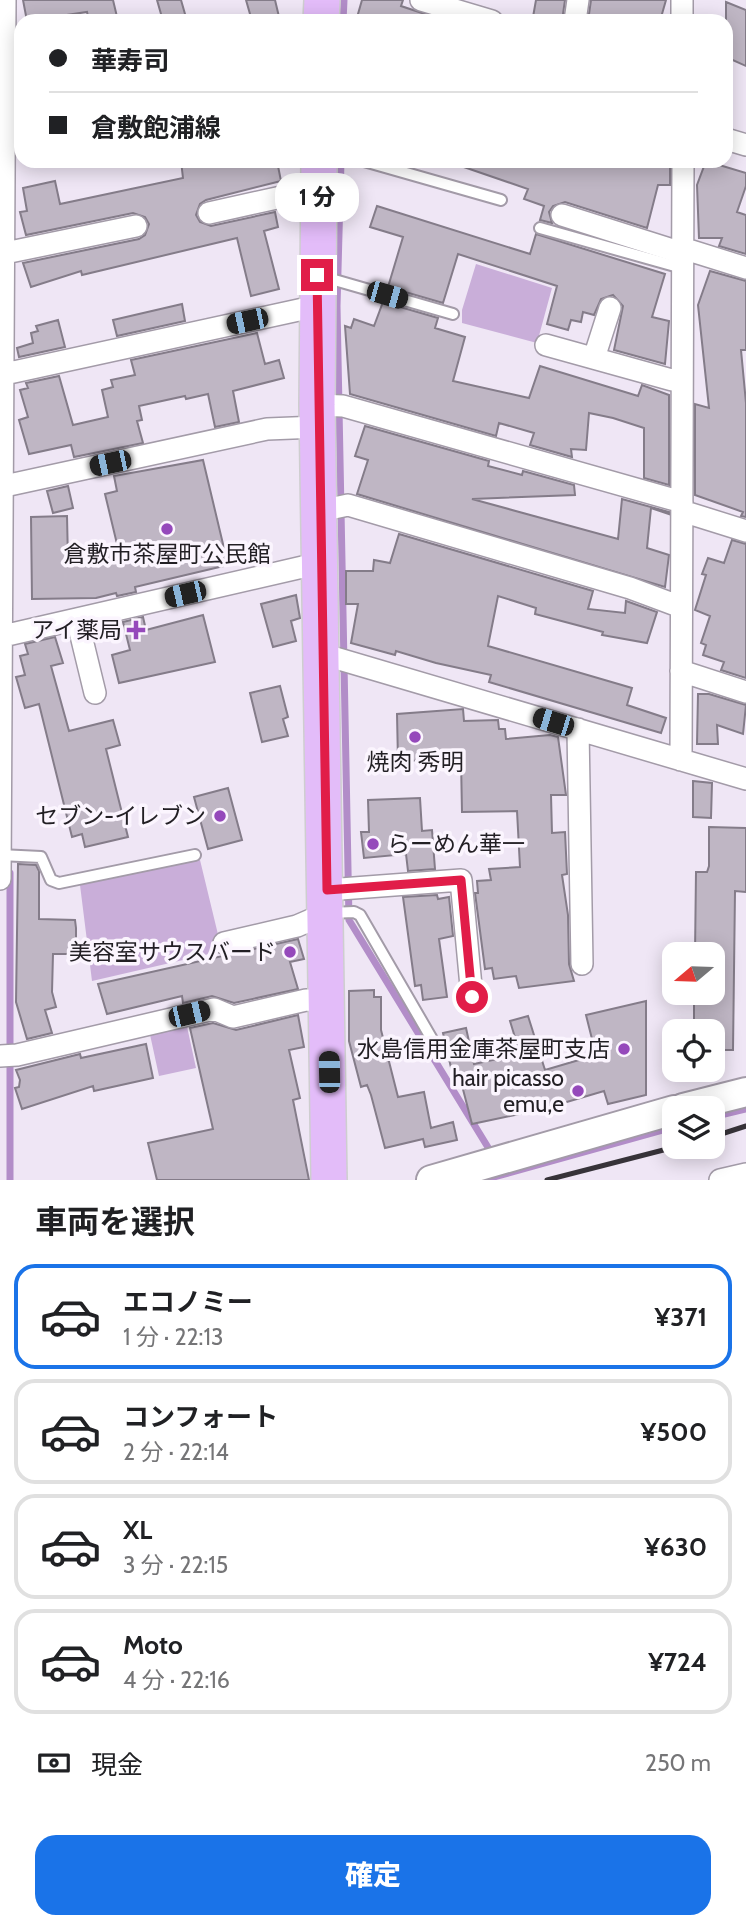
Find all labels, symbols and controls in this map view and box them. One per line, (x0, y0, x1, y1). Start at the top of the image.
text: 華寿司 (91, 45, 169, 77)
text: 倉敷飽浦線 (91, 112, 221, 144)
callout: 1 分 (275, 174, 359, 222)
text: 1 分 (299, 183, 335, 211)
route end (301, 259, 333, 291)
car (364, 279, 411, 311)
car (225, 306, 270, 336)
car (88, 448, 133, 478)
marker: 倉敷市茶屋町公民館 (159, 521, 175, 537)
place label: 倉敷市茶屋町公民館 (64, 540, 271, 568)
car (163, 579, 208, 609)
place label: アイ薬局 (31, 616, 122, 644)
marker: アイ薬局 (128, 622, 144, 638)
car (530, 706, 577, 738)
marker: 焼肉 秀明 (407, 729, 423, 745)
place label: 焼肉 秀明 (366, 748, 464, 776)
place label: セブン-イレブン (35, 802, 206, 830)
marker: セブン-イレブン (212, 808, 228, 824)
place label: らーめん華一 (387, 830, 525, 858)
marker: らーめん華一 (365, 836, 381, 852)
place label: 美容室サウスバード (69, 938, 276, 966)
north arrow (662, 942, 724, 1004)
map controls (662, 942, 725, 1159)
marker: 美容室サウスバード (282, 944, 298, 960)
route start (456, 981, 488, 1013)
car (167, 999, 212, 1029)
button: locate (662, 1019, 725, 1082)
place label: 水島信用金庫茶屋町支店 (357, 1035, 610, 1063)
marker: 水島信用金庫茶屋町支店 (616, 1041, 632, 1057)
car (319, 1051, 340, 1093)
place label: hair picasso emu,e (452, 1064, 564, 1118)
marker: hair picasso emu,e (570, 1083, 586, 1099)
button: layers (662, 1096, 725, 1159)
text: 車両を選択 (35, 1202, 195, 1241)
icon: car (39, 1285, 102, 1348)
text: エコノミー (123, 1286, 253, 1318)
text: ¥371 (654, 1301, 707, 1333)
text: 1 分 · 22:13 (123, 1323, 223, 1351)
icon: car (39, 1400, 102, 1463)
text: コンフォート (123, 1401, 278, 1433)
text: ¥500 (641, 1416, 707, 1448)
text: 2 分 · 22:14 (123, 1438, 229, 1466)
text: XL (123, 1514, 152, 1546)
icon: car (39, 1515, 102, 1578)
text: ¥630 (644, 1531, 707, 1563)
text: 3 分 · 22:15 (123, 1551, 228, 1579)
text: Moto (123, 1629, 183, 1661)
icon: car (39, 1630, 102, 1693)
text: ¥724 (648, 1646, 707, 1678)
text: 4 分 · 22:16 (123, 1666, 230, 1694)
icon: cash (35, 1744, 73, 1782)
text: 現金 (91, 1749, 143, 1781)
text: 250 m (645, 1749, 711, 1777)
button: 確定 (35, 1835, 711, 1915)

